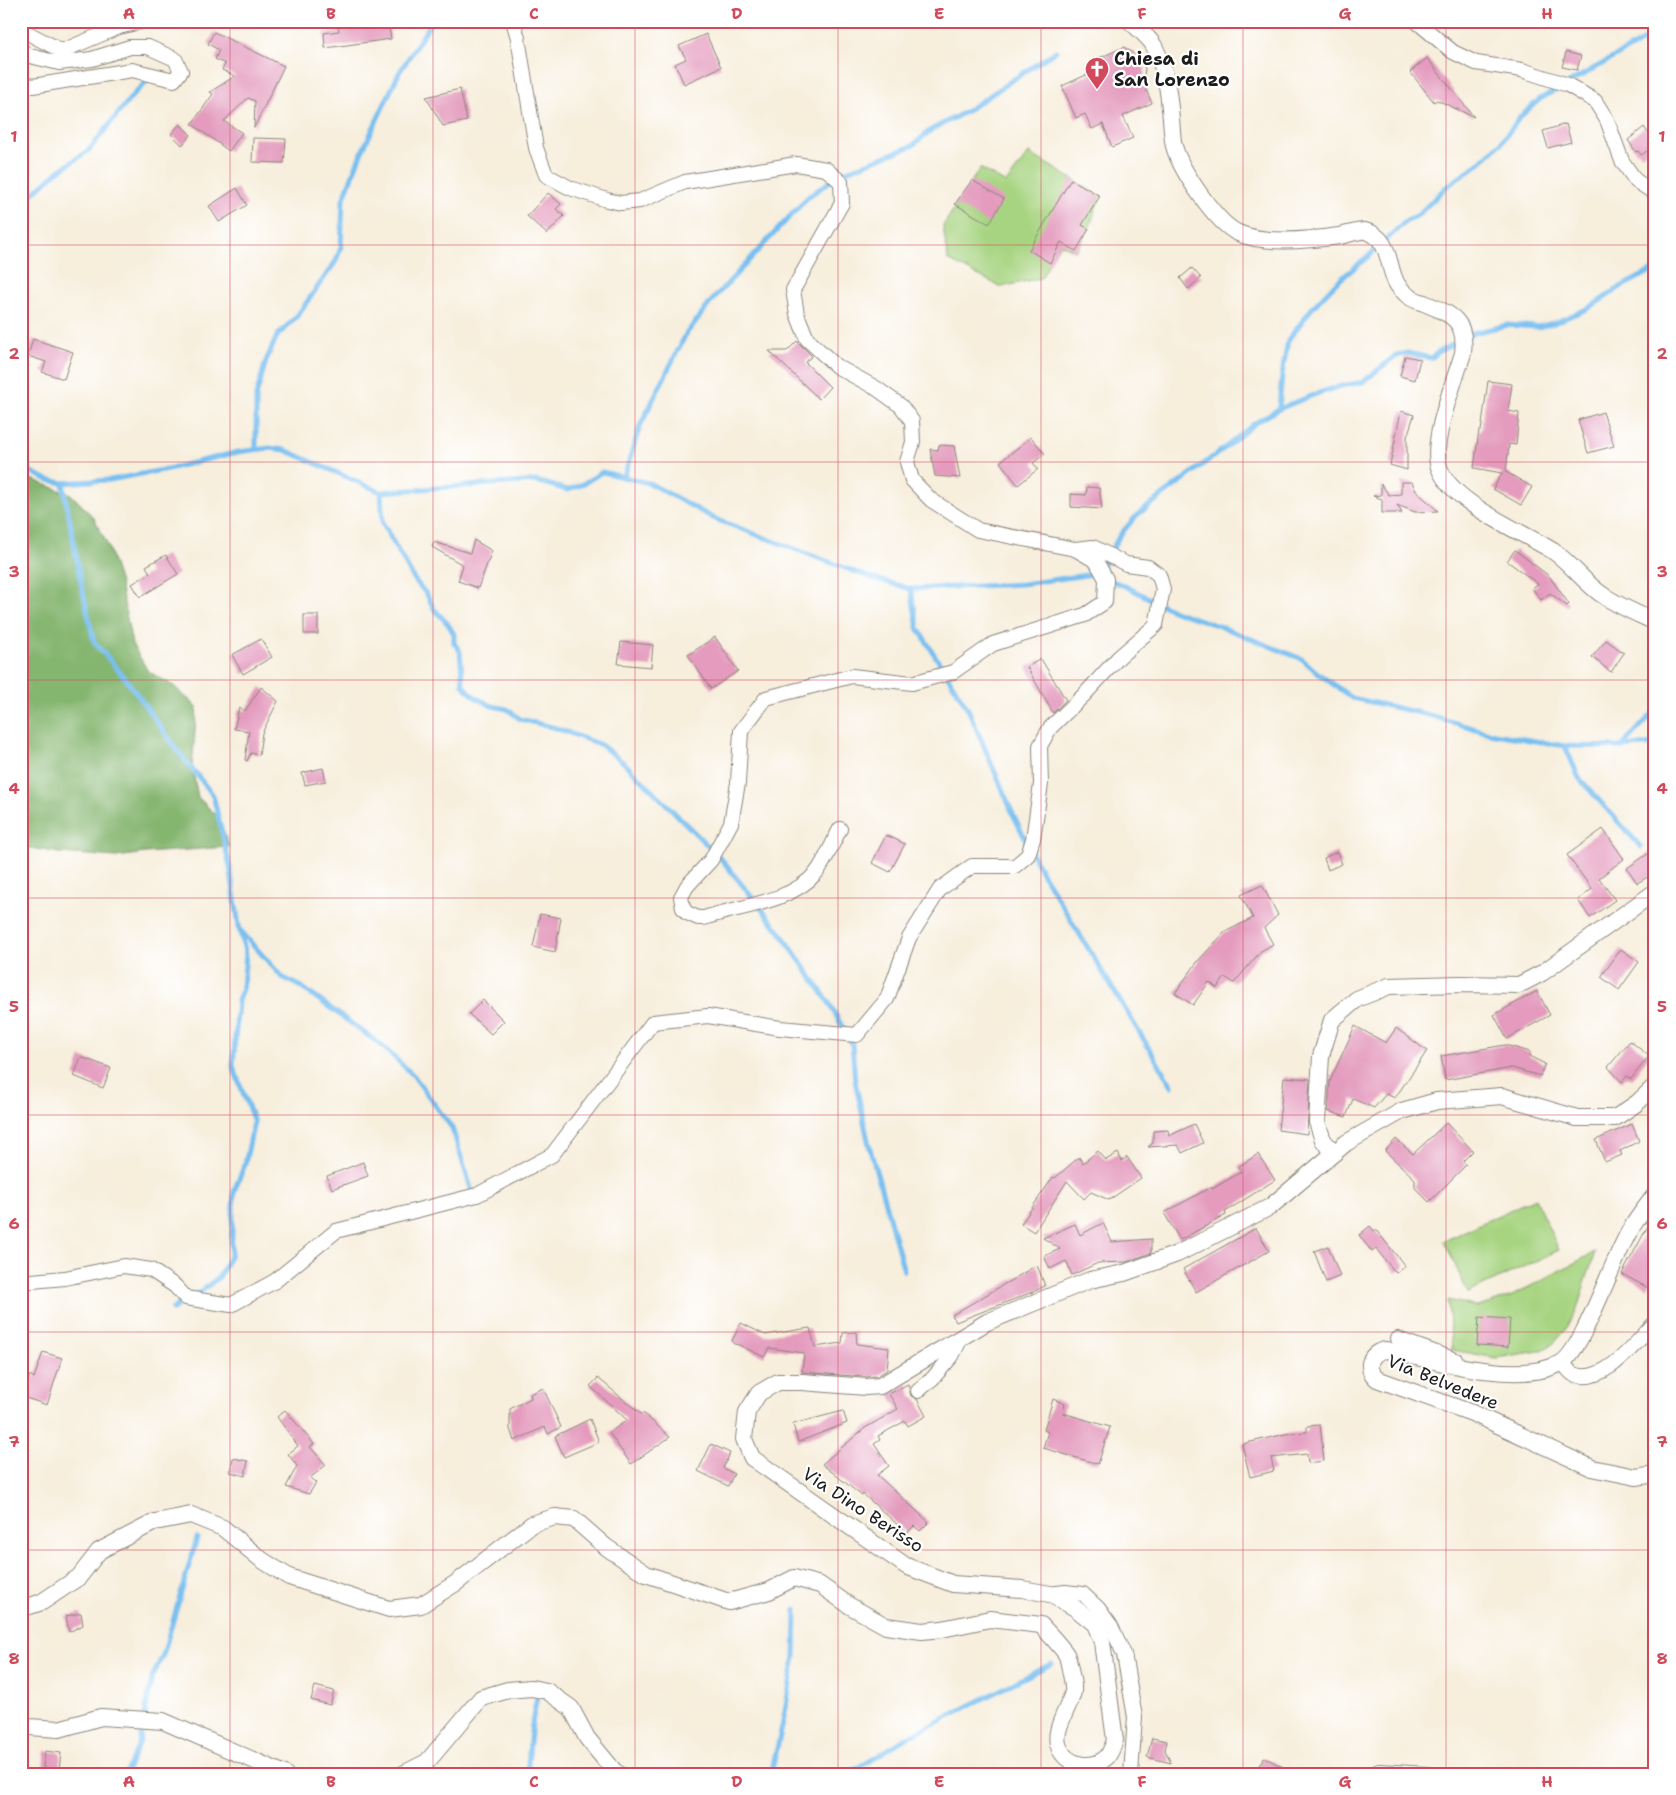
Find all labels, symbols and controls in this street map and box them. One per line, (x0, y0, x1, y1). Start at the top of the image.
text: A (123, 3, 135, 24)
text: B (326, 3, 336, 24)
text: C (529, 3, 539, 24)
text: D (731, 3, 743, 24)
text: E (934, 3, 944, 24)
text: F (1137, 3, 1147, 24)
text: G (1339, 3, 1352, 24)
text: H (1541, 3, 1553, 24)
place label: Chiesa di San Lorenzo (1114, 47, 1230, 92)
church icon: Chiesa di San Lorenzo (1084, 56, 1110, 90)
text: 1 (10, 126, 18, 147)
text: 1 (1658, 126, 1666, 147)
text: 2 (8, 343, 20, 364)
text: 2 (1656, 343, 1668, 364)
text: 3 (8, 561, 20, 582)
text: 3 (1656, 561, 1668, 582)
text: 4 (8, 778, 20, 799)
text: 4 (1656, 778, 1668, 799)
text: 5 (9, 996, 19, 1017)
text: 5 (1657, 996, 1667, 1017)
text: 6 (8, 1213, 20, 1234)
text: 6 (1656, 1213, 1668, 1234)
street label: Via Belvedere (1384, 1349, 1502, 1415)
text: 7 (8, 1431, 20, 1452)
text: 7 (1656, 1431, 1668, 1452)
street label: Via Dino Berisso (798, 1462, 928, 1558)
text: 8 (8, 1648, 20, 1669)
text: 8 (1656, 1648, 1668, 1669)
text: A (123, 1771, 135, 1792)
text: B (326, 1771, 336, 1792)
text: C (529, 1771, 539, 1792)
text: D (731, 1771, 743, 1792)
text: E (934, 1771, 944, 1792)
text: F (1137, 1771, 1147, 1792)
text: G (1339, 1771, 1352, 1792)
text: H (1541, 1771, 1553, 1792)

